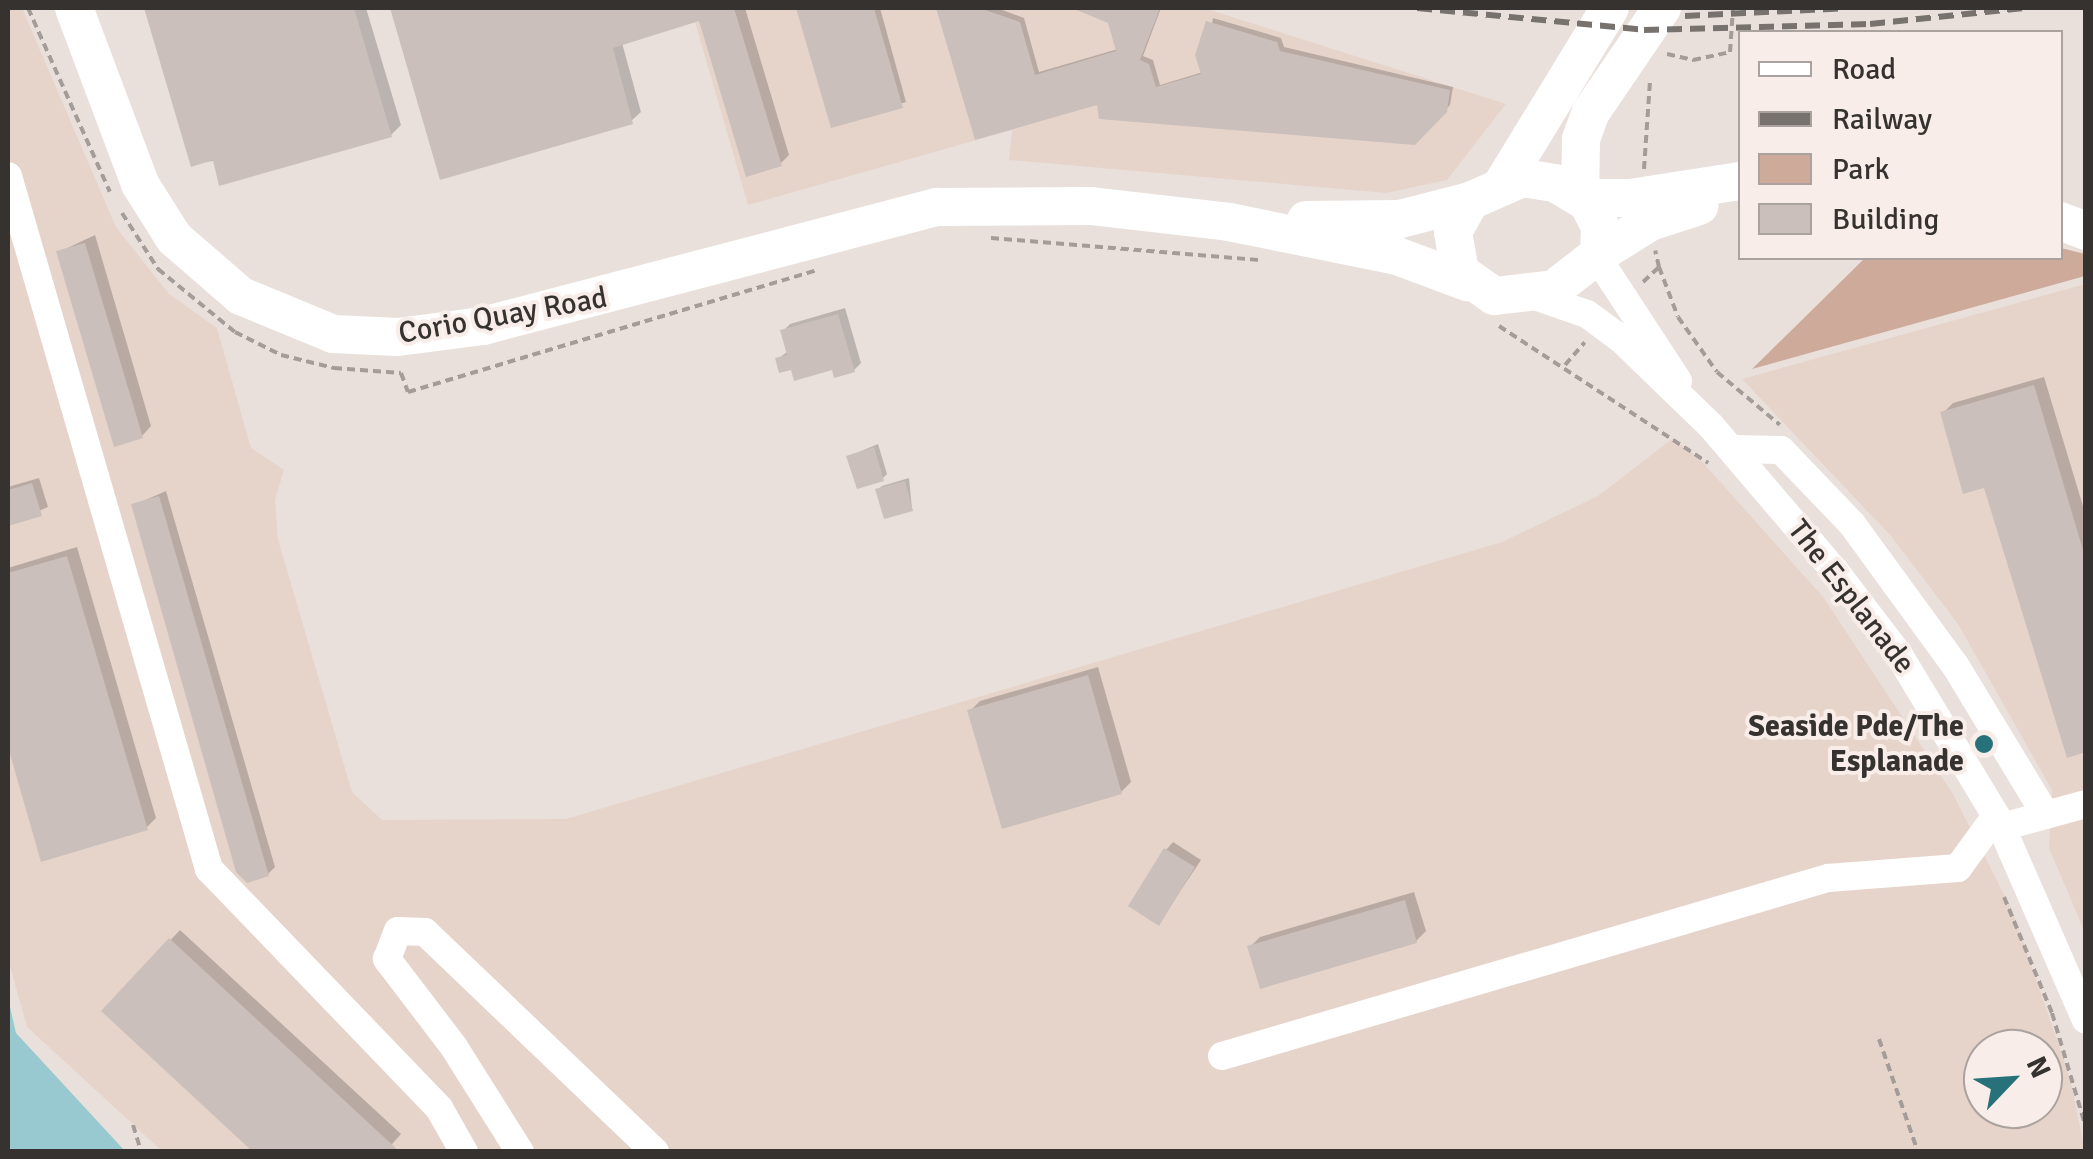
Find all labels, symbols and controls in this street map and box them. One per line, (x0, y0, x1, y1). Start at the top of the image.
legend (1738, 30, 2063, 260)
text: Road (1832, 51, 1896, 88)
text: Railway (1832, 101, 1932, 138)
text: Park (1832, 151, 1890, 188)
text: Building (1832, 201, 1939, 238)
street label: Corio Quay Road (396, 280, 610, 352)
street label: The Esplanade (1780, 513, 1922, 681)
place label: Seaside Pde/The Esplanade (1748, 709, 1964, 780)
marker: Seaside Pde/The Esplanade (1973, 733, 1995, 755)
north arrow (1963, 1029, 2063, 1129)
text: N (2019, 1051, 2058, 1083)

